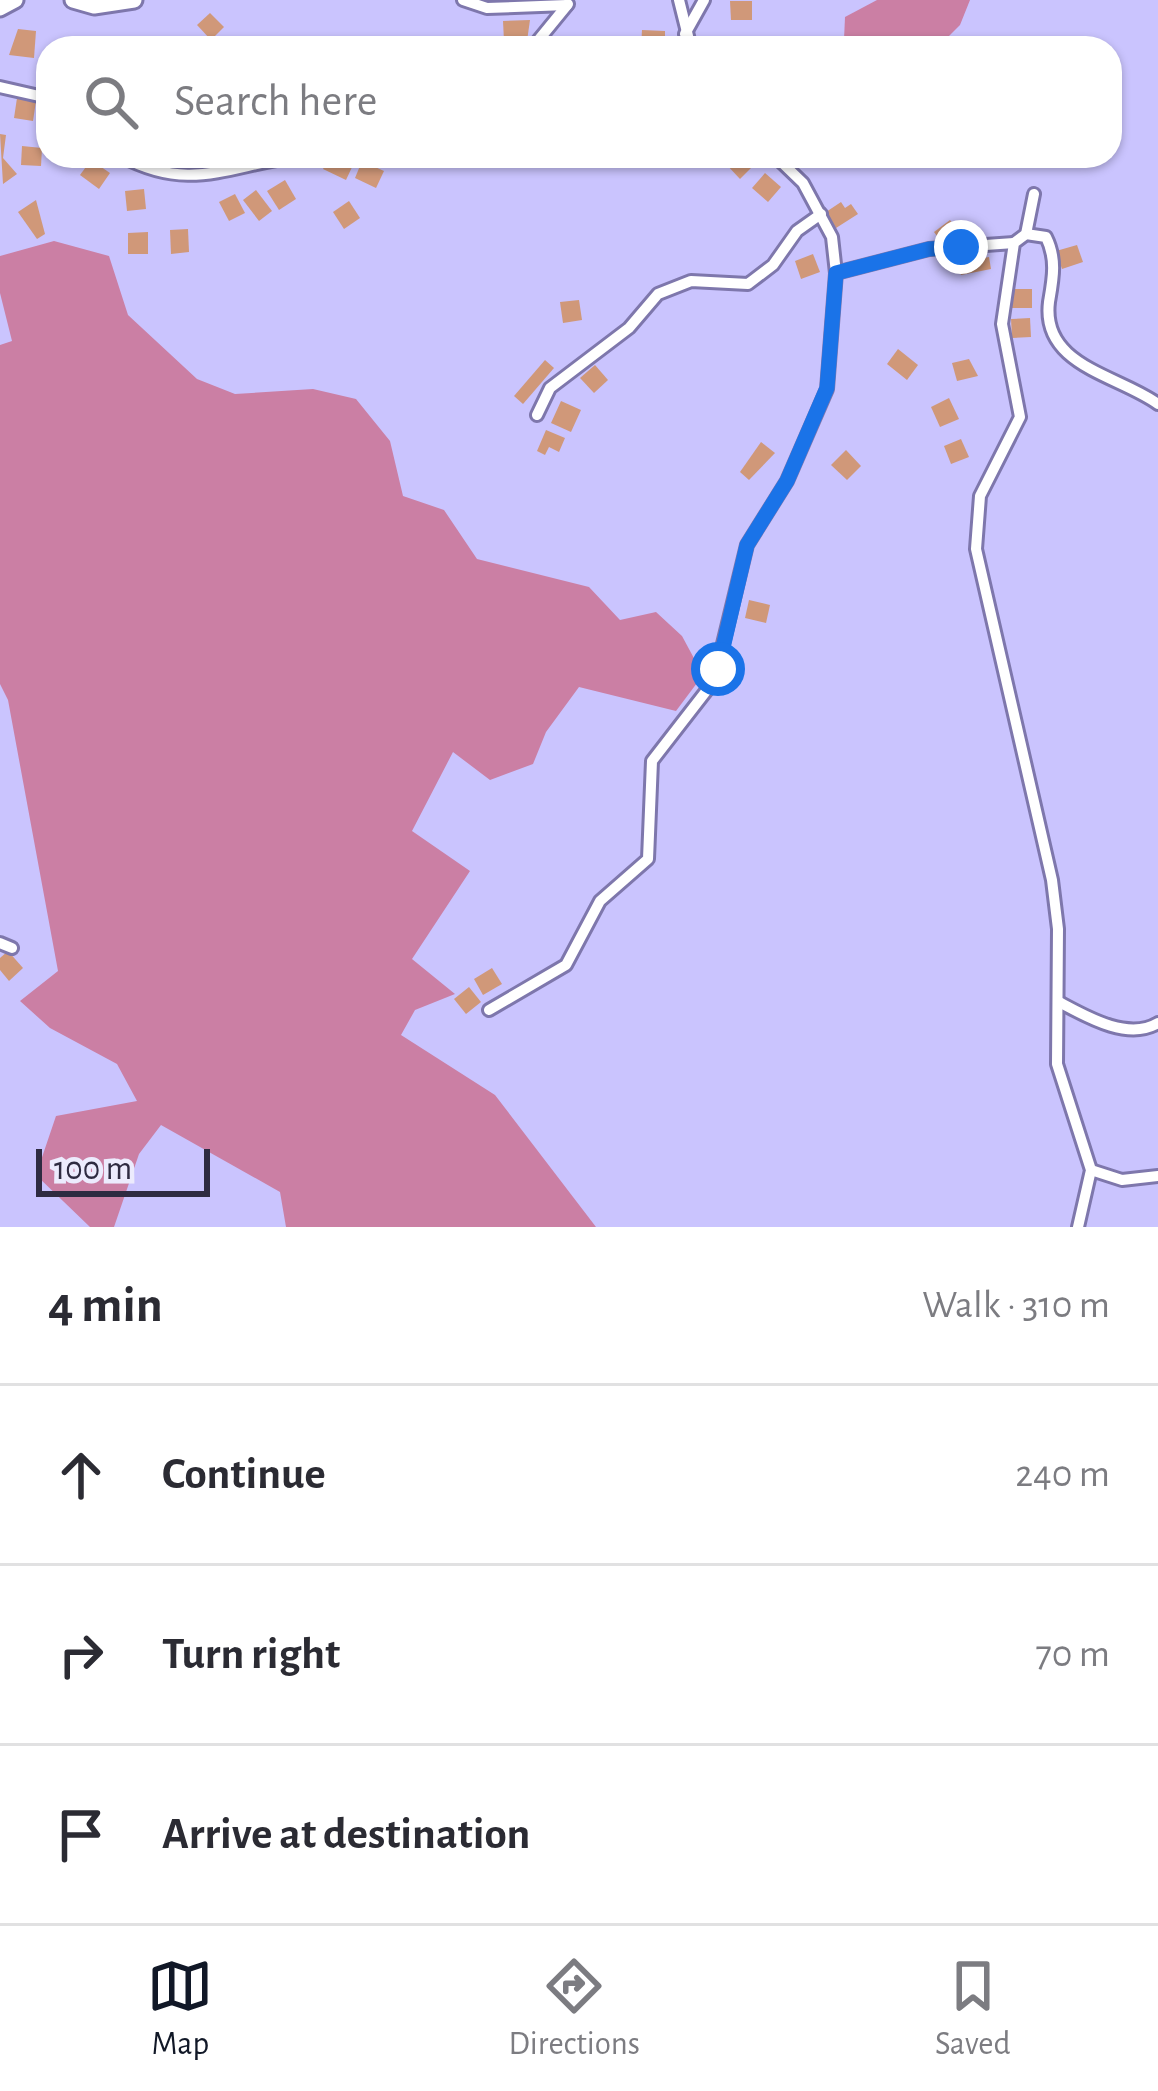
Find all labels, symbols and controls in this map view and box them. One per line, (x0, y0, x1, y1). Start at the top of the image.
search box (36, 36, 1122, 168)
icon: search (78, 69, 144, 135)
text: Search here (174, 79, 377, 124)
route end (934, 220, 988, 274)
route start (691, 642, 745, 696)
scale bar (36, 1143, 210, 1196)
text: 100 m (54, 1153, 132, 1186)
text: 4 min (48, 1280, 163, 1331)
text: Walk · 310 m (922, 1286, 1110, 1325)
icon: ahead (48, 1442, 114, 1508)
text: Continue (162, 1452, 326, 1497)
text: 240 m (1015, 1455, 1110, 1494)
icon: right (48, 1622, 114, 1688)
text: Turn right (162, 1632, 340, 1677)
text: 70 m (1036, 1635, 1110, 1674)
icon: arrive (48, 1802, 114, 1868)
text: Arrive at destination (162, 1812, 530, 1857)
tab: Map (147, 1953, 213, 2065)
tab: Directions (508, 1953, 640, 2065)
tab: Saved (935, 1953, 1010, 2065)

